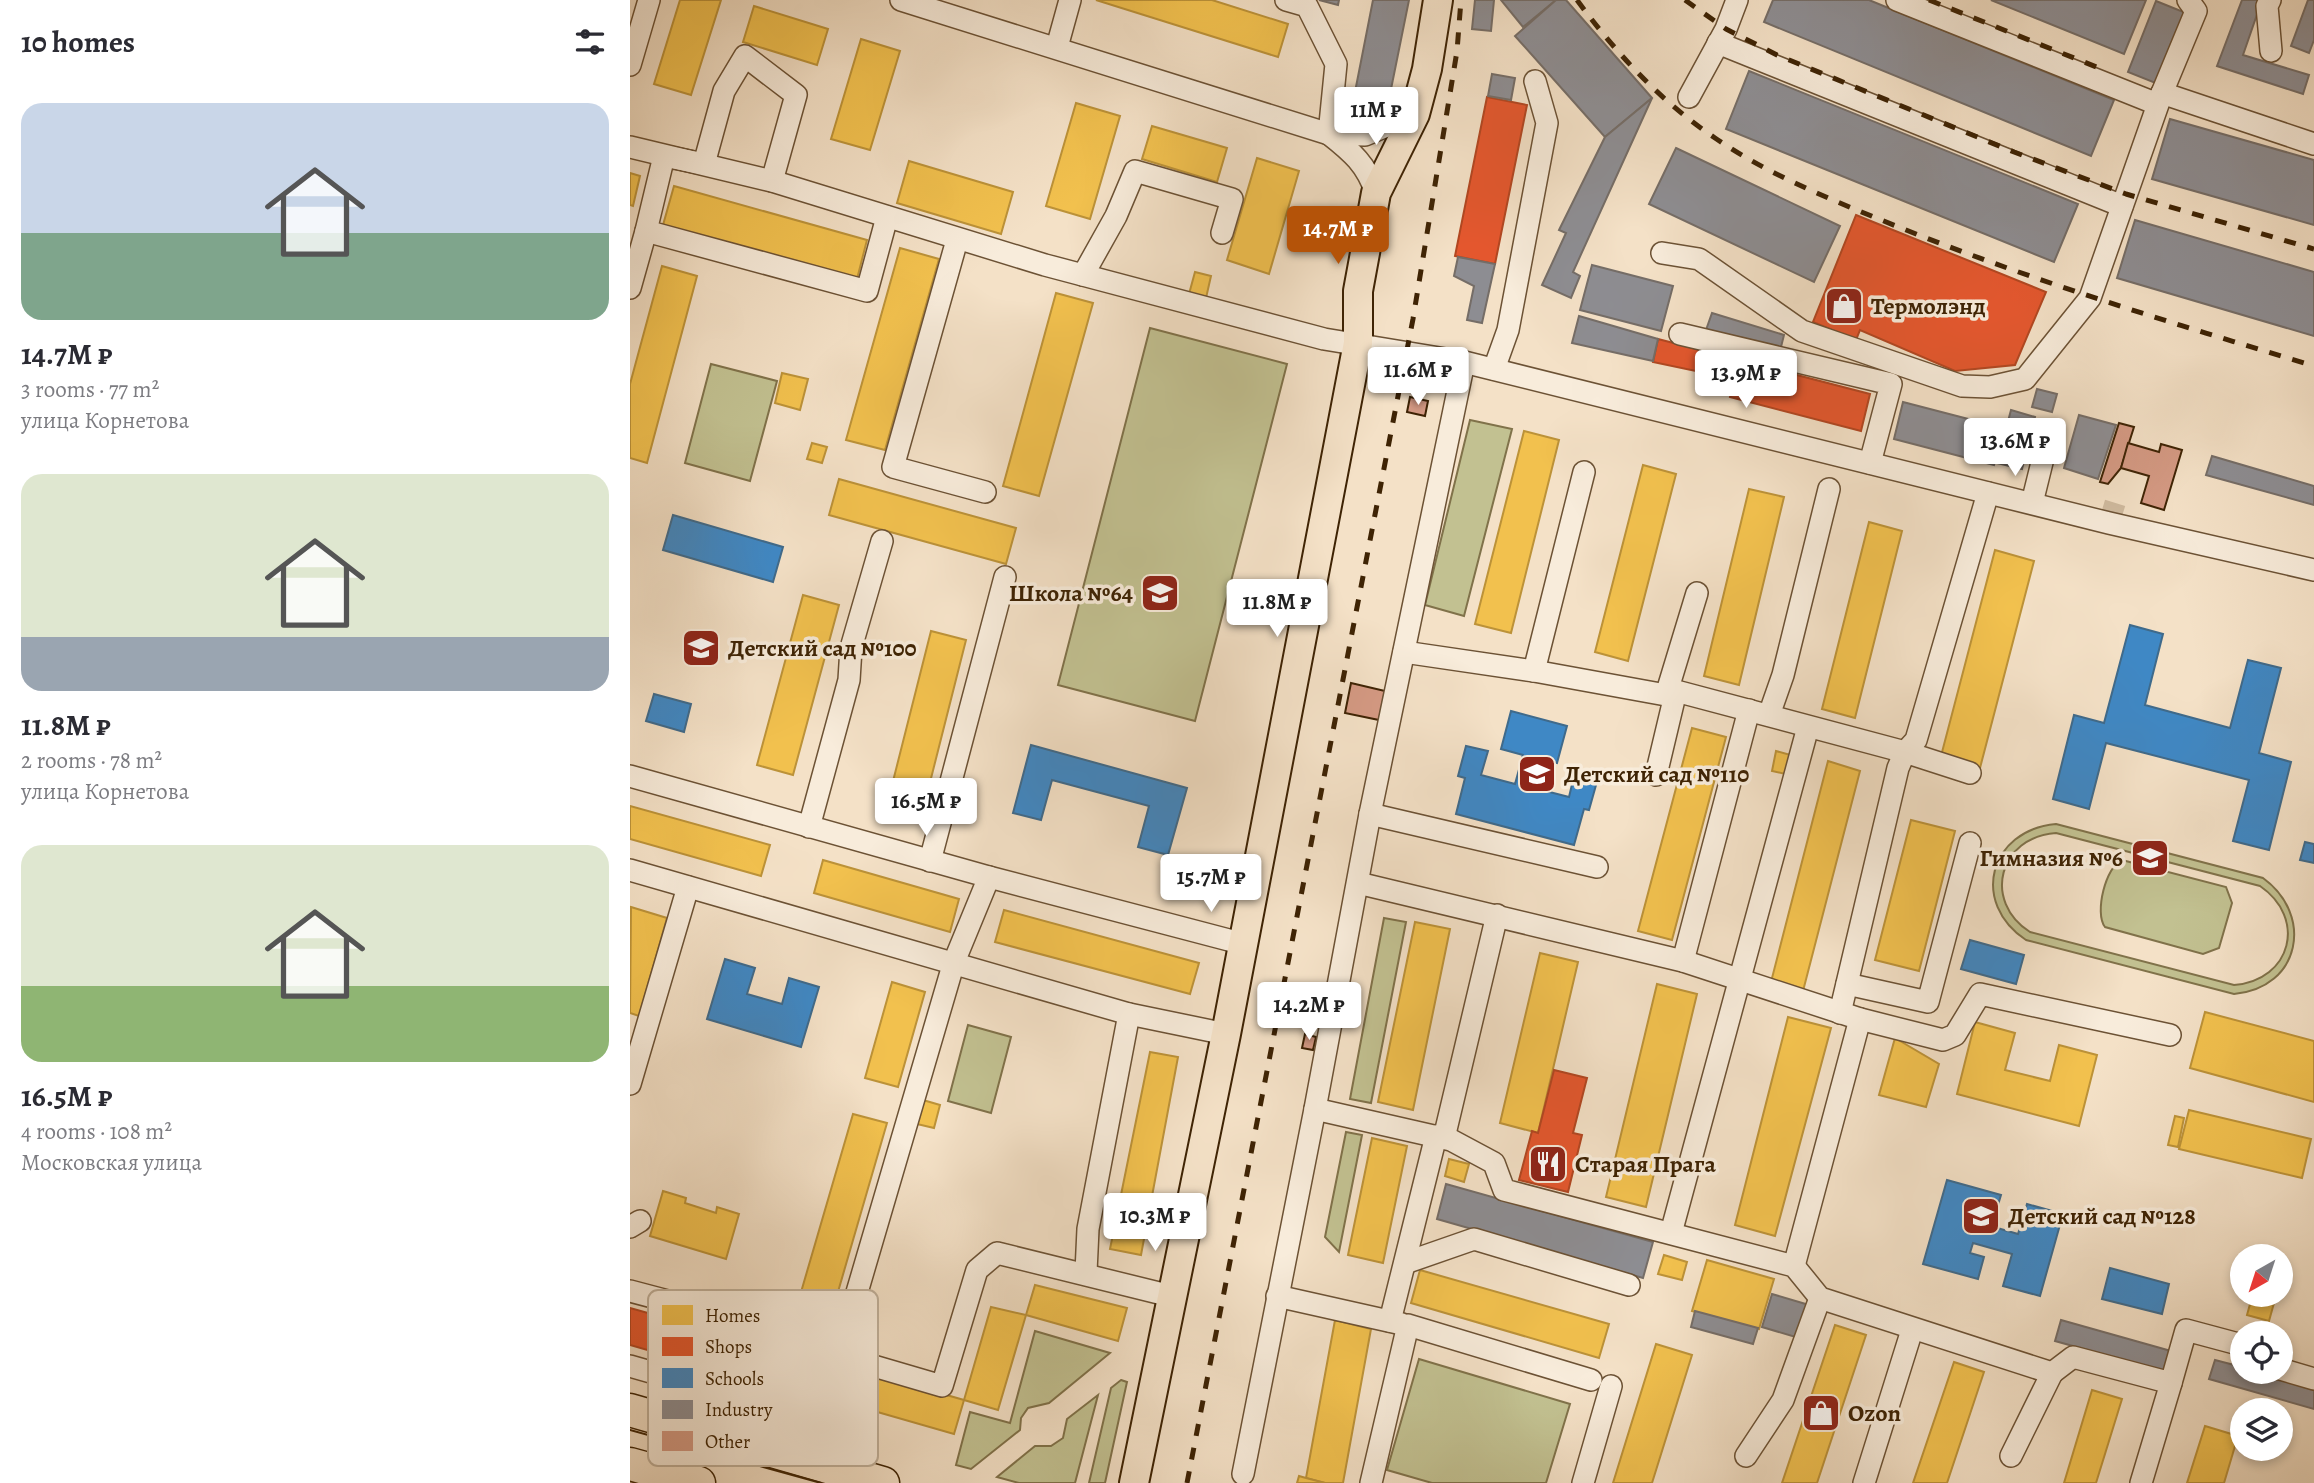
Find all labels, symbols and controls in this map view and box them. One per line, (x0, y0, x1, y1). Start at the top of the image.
text: 10 homes (21, 22, 135, 62)
icon: filters (571, 23, 609, 61)
pin: 11M ₽ (1327, 88, 1425, 147)
text: 11M ₽ (1350, 94, 1402, 125)
icon: home (252, 149, 378, 275)
pin: 14.7M ₽ (1273, 206, 1403, 266)
text: 14.7M ₽ (1303, 213, 1373, 244)
shop icon: Термолэнд (1823, 285, 1865, 327)
place label: Термолэнд (1871, 290, 1986, 322)
text: 14.7M ₽ (21, 334, 113, 374)
pin: 11.6M ₽ (1353, 348, 1483, 407)
pin: 13.9M ₽ (1681, 350, 1811, 410)
text: 11.6M ₽ (1384, 354, 1452, 385)
text: 13.9M ₽ (1711, 357, 1781, 388)
text: 3 rooms · 77 m² (21, 374, 159, 405)
text: улица Корнетова (21, 405, 189, 436)
pin: 13.6M ₽ (1950, 419, 2080, 478)
text: 13.6M ₽ (1980, 425, 2050, 456)
icon: home (252, 520, 378, 646)
school or university icon: Школа №64 (1139, 572, 1181, 614)
place label: Школа №64 (1009, 577, 1133, 609)
pin: 11.8M ₽ (1212, 580, 1342, 639)
text: 11.8M ₽ (1243, 586, 1311, 617)
school or university icon: Детский сад №100 (680, 627, 722, 669)
place label: Детский сад №100 (728, 632, 917, 664)
text: 11.8M ₽ (21, 705, 111, 745)
text: 2 rooms · 78 m² (21, 745, 162, 776)
school or university icon: Детский сад №110 (1516, 753, 1558, 795)
place label: Детский сад №110 (1564, 758, 1749, 790)
text: улица Корнетова (21, 776, 189, 807)
pin: 16.5M ₽ (861, 778, 991, 838)
text: 16.5M ₽ (891, 785, 961, 816)
school or university icon: Гимназия №6 (2129, 837, 2171, 879)
place label: Гимназия №6 (1980, 842, 2123, 874)
pin: 15.7M ₽ (1146, 855, 1276, 914)
text: 15.7M ₽ (1176, 861, 1246, 892)
icon: home (252, 891, 378, 1017)
pin: 14.2M ₽ (1244, 982, 1374, 1042)
text: 14.2M ₽ (1273, 989, 1345, 1020)
text: 16.5M ₽ (21, 1076, 113, 1116)
text: 4 rooms · 108 m² (21, 1116, 172, 1147)
restaurant icon: Старая Прага (1527, 1143, 1569, 1185)
text: Московская улица (21, 1147, 202, 1178)
place label: Старая Прага (1575, 1148, 1716, 1180)
pin: 10.3M ₽ (1090, 1194, 1220, 1253)
school or university icon: Детский сад №128 (1960, 1195, 2002, 1237)
text: 10.3M ₽ (1119, 1200, 1191, 1231)
place label: Детский сад №128 (2008, 1200, 2196, 1232)
north arrow (2230, 1244, 2292, 1307)
map controls (2230, 1244, 2293, 1461)
legend (648, 1290, 878, 1466)
text: Homes (705, 1303, 760, 1329)
button: locate (2230, 1321, 2293, 1384)
text: Shops (705, 1334, 752, 1360)
text: Schools (705, 1366, 764, 1392)
shop icon: Ozon (1800, 1392, 1842, 1434)
text: Industry (705, 1397, 773, 1423)
place label: Ozon (1848, 1397, 1902, 1429)
button: layers (2230, 1398, 2293, 1461)
text: Other (705, 1429, 750, 1455)

